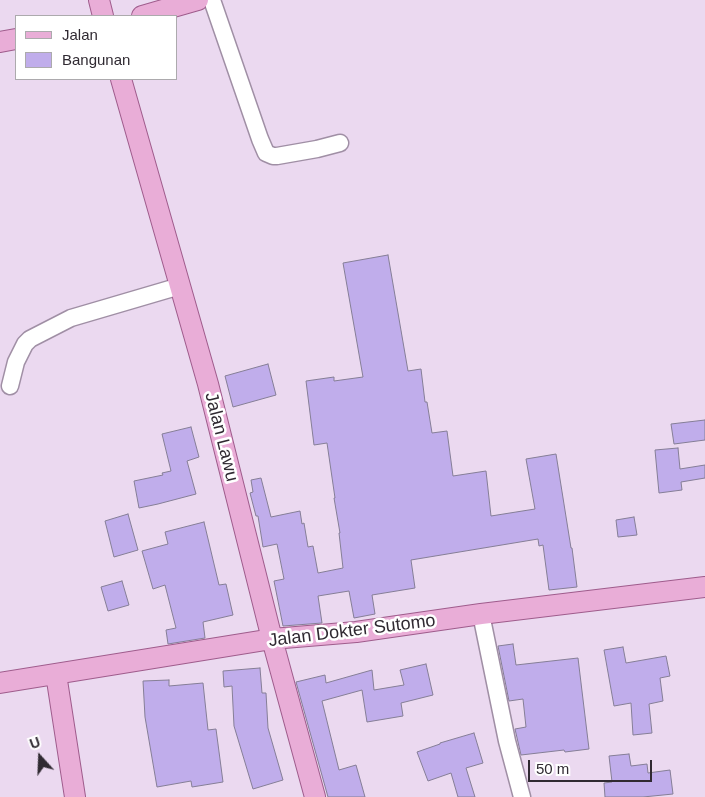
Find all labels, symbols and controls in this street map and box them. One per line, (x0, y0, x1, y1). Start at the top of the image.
legend (15, 15, 178, 80)
text: Jalan (62, 26, 98, 43)
text: Bangunan (62, 51, 130, 68)
street label: Jalan Lawu (200, 390, 242, 484)
street label: Jalan Dokter Sutomo (267, 610, 437, 652)
north arrow (15, 732, 65, 782)
text: U (27, 734, 42, 752)
scale bar (530, 750, 654, 782)
text: 50 m (536, 760, 569, 777)

